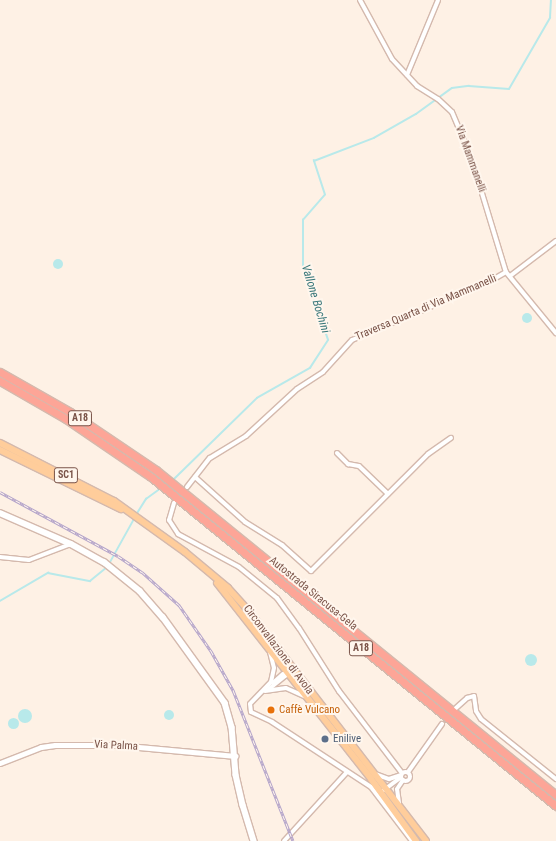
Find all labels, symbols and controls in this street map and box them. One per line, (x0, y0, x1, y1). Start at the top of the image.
street label: Via Mammanelli (452, 124, 488, 194)
water label: Vallone Bochini (298, 263, 332, 335)
street label: Traversa Quarta di Via Mammanelli (353, 272, 499, 344)
road number: A18 (67, 410, 93, 426)
road number: SC1 (53, 467, 79, 483)
street label: Autostrada Siracusa-Gela (266, 554, 360, 634)
street label: Circonvallazione di Avola (240, 603, 316, 697)
road number: A18 (348, 640, 374, 656)
place label: Caffè Vulcano (279, 703, 340, 717)
marker: Caffè Vulcano (266, 705, 276, 715)
place label: Enilive (333, 732, 361, 746)
marker: Enilive (320, 734, 330, 744)
street label: Via Palma (94, 738, 138, 754)

